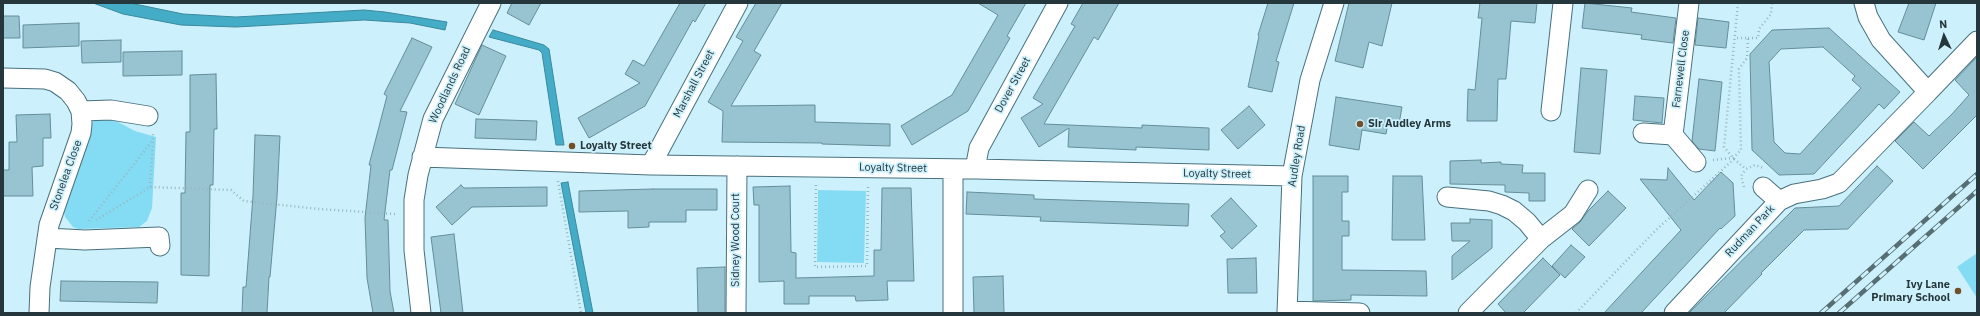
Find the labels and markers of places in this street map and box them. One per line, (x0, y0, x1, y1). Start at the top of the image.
place label: Sir Audley Arms (1368, 117, 1451, 131)
marker: Sir Audley Arms (1355, 119, 1365, 129)
place label: Loyalty Street (580, 139, 652, 153)
marker: Loyalty Street (567, 141, 577, 151)
place label: Ivy Lane Primary School (1871, 278, 1950, 304)
marker: Ivy Lane Primary School (1953, 286, 1963, 296)

